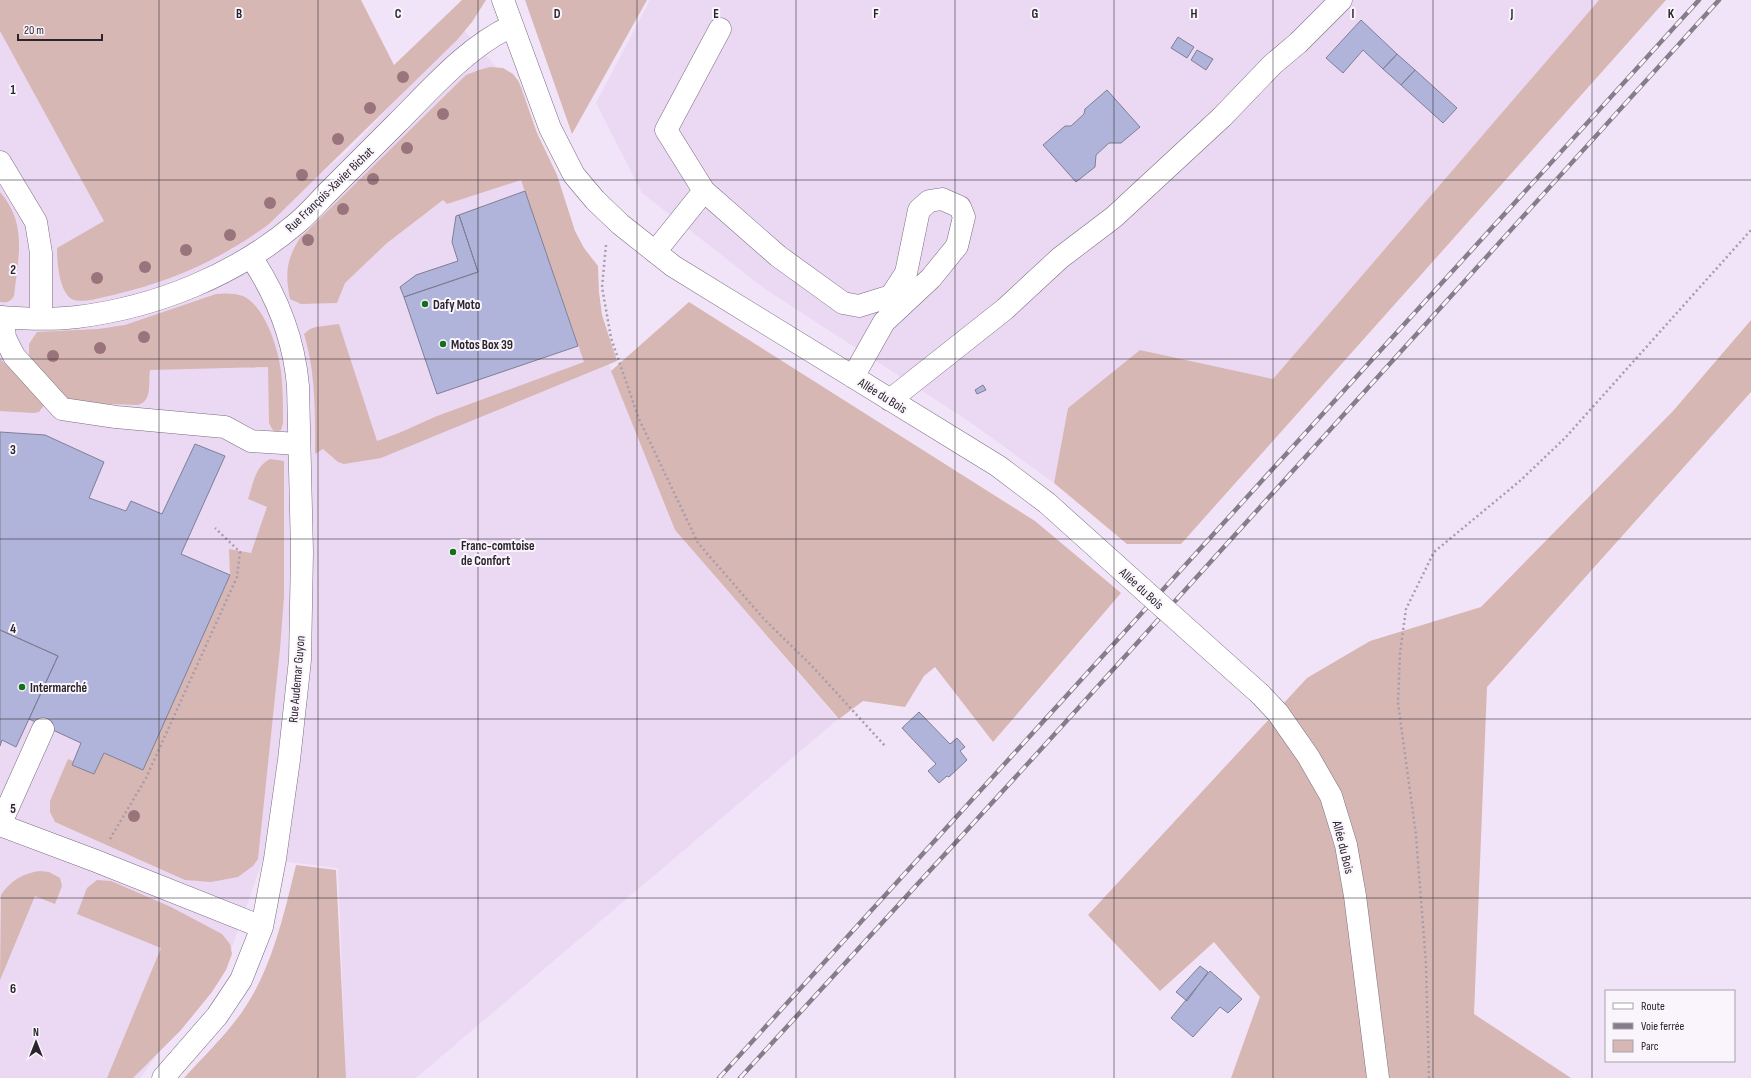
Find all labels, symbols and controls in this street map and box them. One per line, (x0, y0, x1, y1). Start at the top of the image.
text: B (236, 6, 242, 22)
text: C (395, 6, 402, 22)
text: D (554, 6, 561, 22)
text: E (713, 6, 719, 22)
text: F (873, 6, 879, 22)
text: G (1032, 6, 1039, 22)
text: H (1191, 6, 1198, 22)
text: I (1352, 6, 1355, 22)
text: J (1510, 6, 1514, 22)
text: K (1668, 6, 1675, 22)
scale bar (18, 16, 102, 42)
text: 20 m (24, 23, 44, 38)
text: 1 (10, 82, 16, 98)
street label: Rue François-Xavier Bichat (282, 143, 377, 236)
text: 2 (10, 262, 16, 278)
place label: Dafy Moto (433, 297, 481, 313)
marker: Dafy Moto (420, 299, 430, 309)
place label: Motos Box 39 (451, 337, 513, 353)
marker: Motos Box 39 (438, 339, 448, 349)
street label: Allée du Bois (854, 374, 910, 417)
text: 3 (10, 442, 16, 458)
place label: Franc-comtoise de Confort (461, 538, 535, 569)
marker: Franc-comtoise de Confort (448, 547, 458, 557)
street label: Allée du Bois (1115, 564, 1167, 613)
text: 4 (10, 621, 16, 637)
street label: Rue Audemar Guyon (285, 635, 309, 723)
place label: Intermarché (30, 680, 88, 696)
marker: Intermarché (17, 682, 27, 692)
text: 5 (10, 801, 16, 817)
street label: Allée du Bois (1328, 818, 1357, 876)
text: 6 (10, 981, 16, 997)
legend (1605, 990, 1735, 1062)
text: Route (1641, 999, 1665, 1014)
text: Voie ferrée (1641, 1019, 1685, 1034)
north arrow (16, 1022, 56, 1062)
text: N (33, 1026, 39, 1039)
text: Parc (1641, 1039, 1659, 1054)

